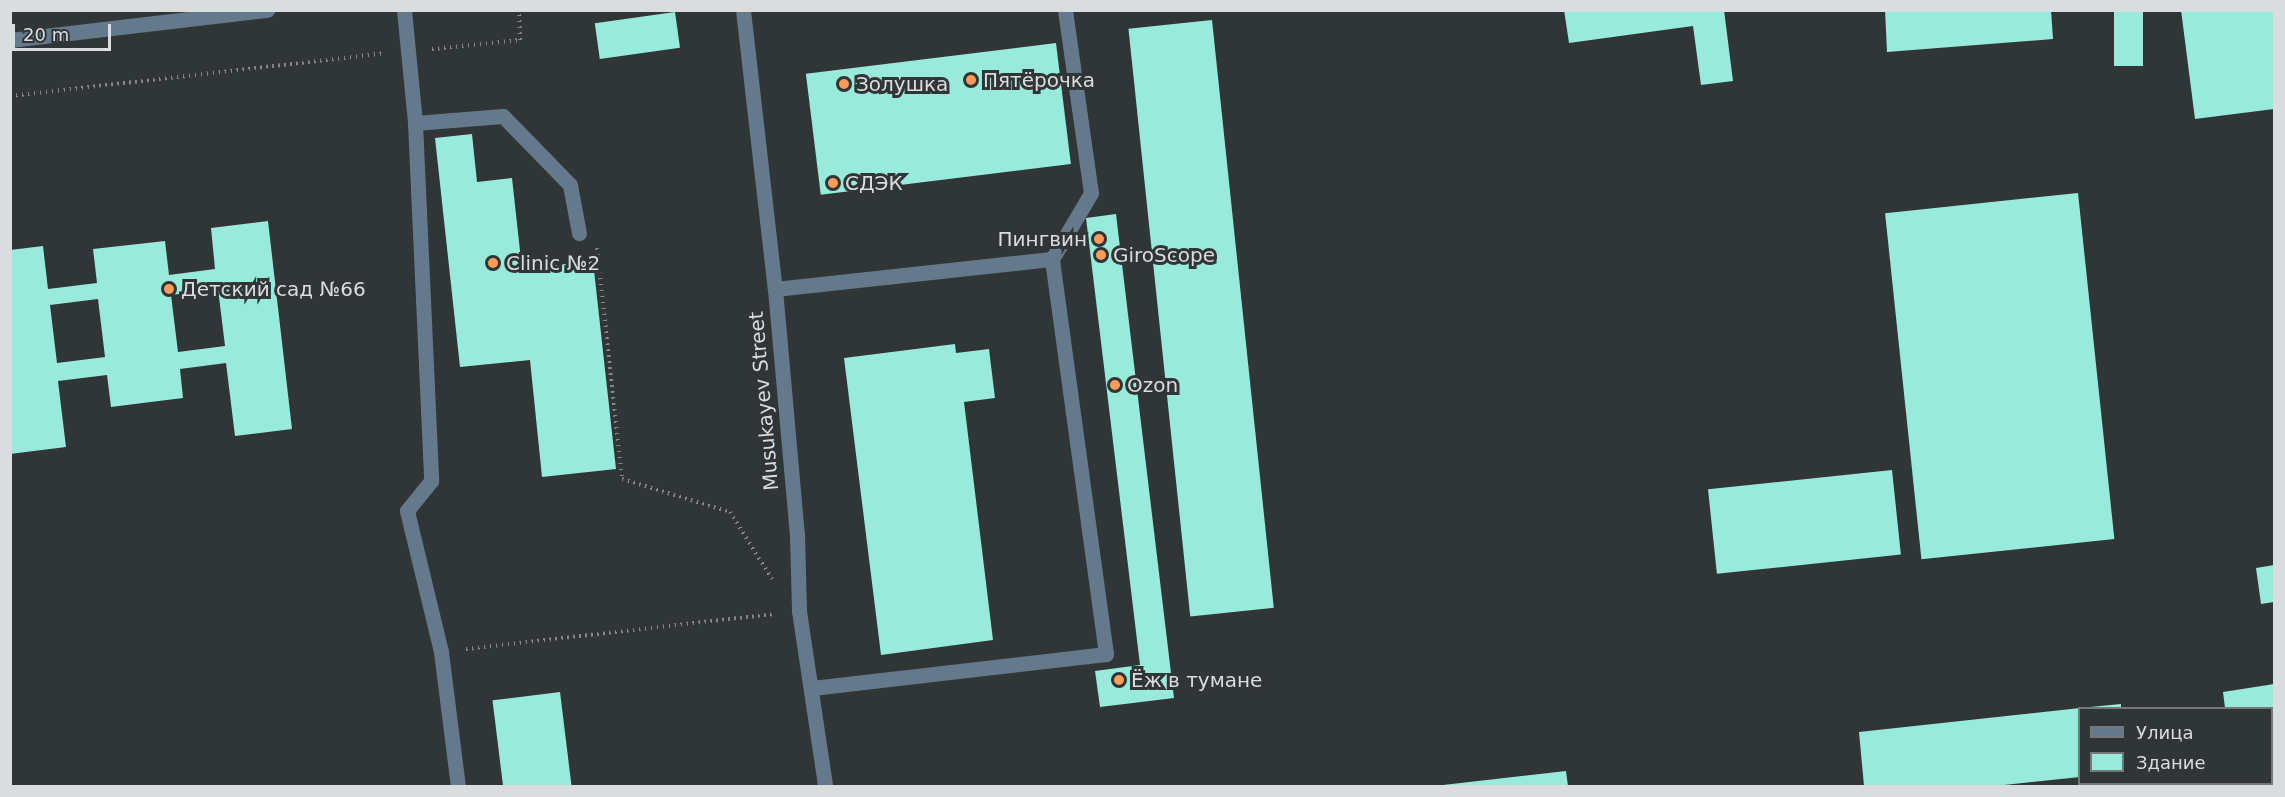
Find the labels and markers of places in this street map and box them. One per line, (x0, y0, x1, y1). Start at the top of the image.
place label: Пятёрочка (983, 68, 1095, 92)
place label: Золушка (856, 72, 948, 96)
marker: Пятёрочка (964, 73, 978, 87)
marker: Золушка (837, 77, 851, 91)
place label: СДЭК (845, 171, 903, 195)
marker: СДЭК (826, 176, 840, 190)
place label: Пингвин (998, 227, 1087, 251)
marker: Пингвин (1092, 232, 1106, 246)
place label: GiroScope (1113, 243, 1215, 267)
marker: GiroScope (1094, 248, 1108, 262)
place label: Clinic №2 (506, 251, 600, 275)
marker: Clinic №2 (484, 254, 502, 272)
place label: Детский сад №66 (181, 277, 366, 301)
marker: Детский сад №66 (162, 282, 176, 296)
place label: Ozon (1127, 373, 1178, 397)
marker: Ozon (1108, 378, 1122, 392)
place label: Ёж в тумане (1131, 668, 1262, 692)
marker: Ёж в тумане (1112, 673, 1126, 687)

